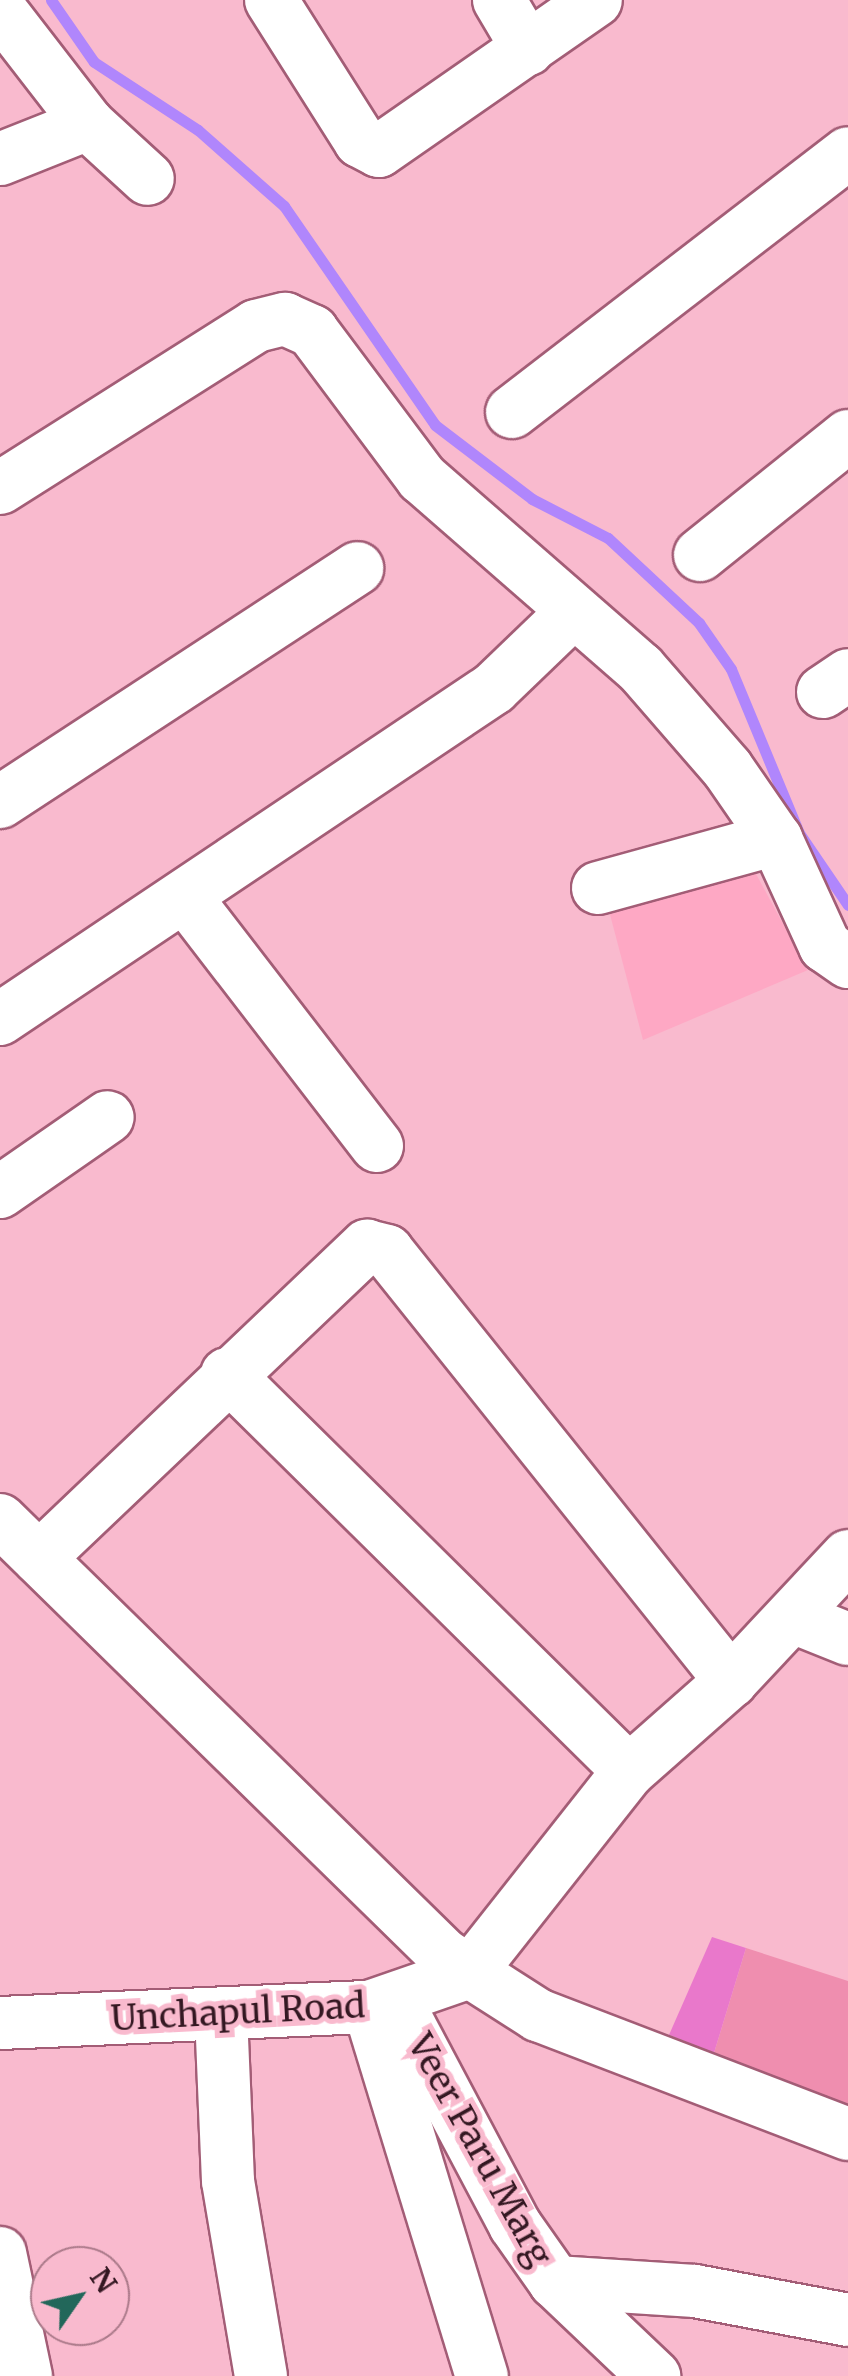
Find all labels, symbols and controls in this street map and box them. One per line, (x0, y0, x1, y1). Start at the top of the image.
street label: Unchapul Road (110, 1984, 366, 2040)
street label: Veer Paru Marg (399, 2027, 561, 2273)
north arrow (30, 2246, 130, 2346)
text: N (82, 2261, 124, 2300)

